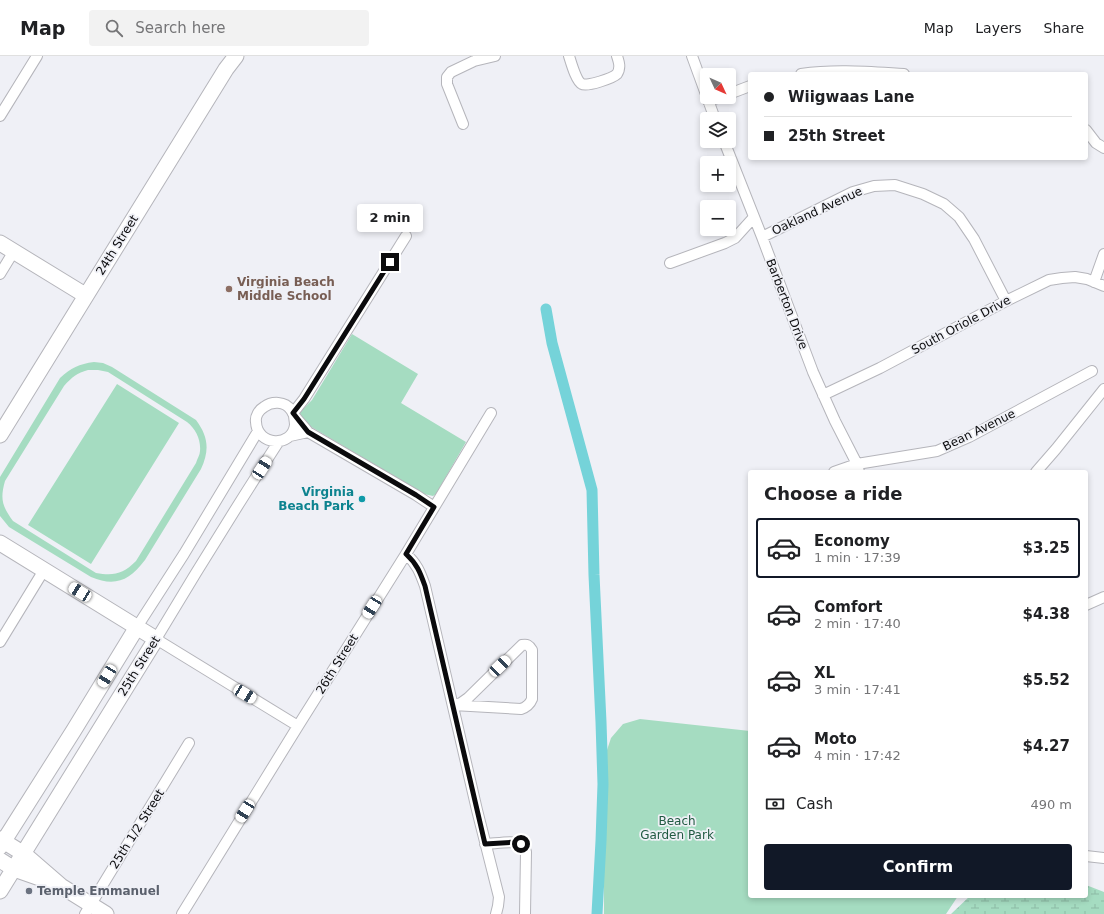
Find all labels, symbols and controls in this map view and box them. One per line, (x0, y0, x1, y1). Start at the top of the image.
search box (89, 10, 369, 46)
text: Map (20, 17, 65, 39)
icon: search (103, 17, 125, 39)
text: Search here (135, 19, 225, 37)
text: Map (924, 20, 953, 36)
text: Layers (975, 20, 1022, 36)
text: Share (1044, 20, 1084, 36)
north arrow (700, 68, 736, 104)
map controls (700, 68, 736, 236)
text: Wiigwaas Lane (788, 88, 914, 106)
button: layers (700, 112, 736, 148)
text: 25th Street (788, 127, 885, 145)
button: + (700, 156, 736, 192)
street label: Oakland Avenue (770, 184, 864, 238)
button: − (700, 200, 736, 236)
callout: 2 min (357, 204, 423, 232)
text: 2 min (370, 210, 410, 225)
street label: 24th Street (93, 212, 141, 277)
route end (381, 253, 399, 271)
street label: Barberton Drive (763, 257, 811, 351)
place label: Virginia Beach Middle School (237, 275, 335, 303)
marker: Virginia Beach Middle School (224, 284, 234, 294)
street label: South Oriole Drive (909, 293, 1013, 357)
street label: Bean Avenue (940, 406, 1018, 454)
car (250, 455, 274, 481)
text: Choose a ride (764, 483, 903, 504)
place label: Virginia Beach Park (278, 485, 355, 513)
marker: Virginia Beach Park (357, 494, 367, 504)
icon: car (766, 530, 802, 566)
text: Economy (814, 532, 890, 550)
text: $3.25 (1023, 539, 1070, 557)
text: 1 min · 17:39 (814, 550, 901, 565)
car (67, 581, 93, 603)
car (361, 594, 383, 620)
icon: car (766, 596, 802, 632)
text: Comfort (814, 598, 882, 616)
text: $4.38 (1023, 605, 1070, 623)
text: 2 min · 17:40 (814, 616, 901, 631)
street label: 26th Street (313, 631, 361, 696)
street label: 25th Street (115, 633, 163, 698)
car (487, 653, 513, 679)
icon: car (766, 662, 802, 698)
car (96, 663, 118, 689)
text: XL (814, 664, 835, 682)
text: $5.52 (1023, 671, 1070, 689)
text: 3 min · 17:41 (814, 682, 901, 697)
car (232, 683, 258, 705)
icon: car (766, 728, 802, 764)
text: Moto (814, 730, 857, 748)
text: $4.27 (1023, 737, 1070, 755)
text: 4 min · 17:42 (814, 748, 901, 763)
street label: 25th 1/2 Street (107, 786, 167, 871)
icon: cash (764, 793, 786, 815)
text: Cash (796, 795, 833, 813)
text: 490 m (1030, 797, 1072, 812)
car (234, 798, 256, 824)
park label: Beach Garden Park (640, 814, 714, 842)
route start (512, 835, 530, 853)
button: Confirm (764, 844, 1072, 890)
place label: Temple Emmanuel (37, 884, 160, 898)
marker: Temple Emmanuel (24, 886, 34, 896)

